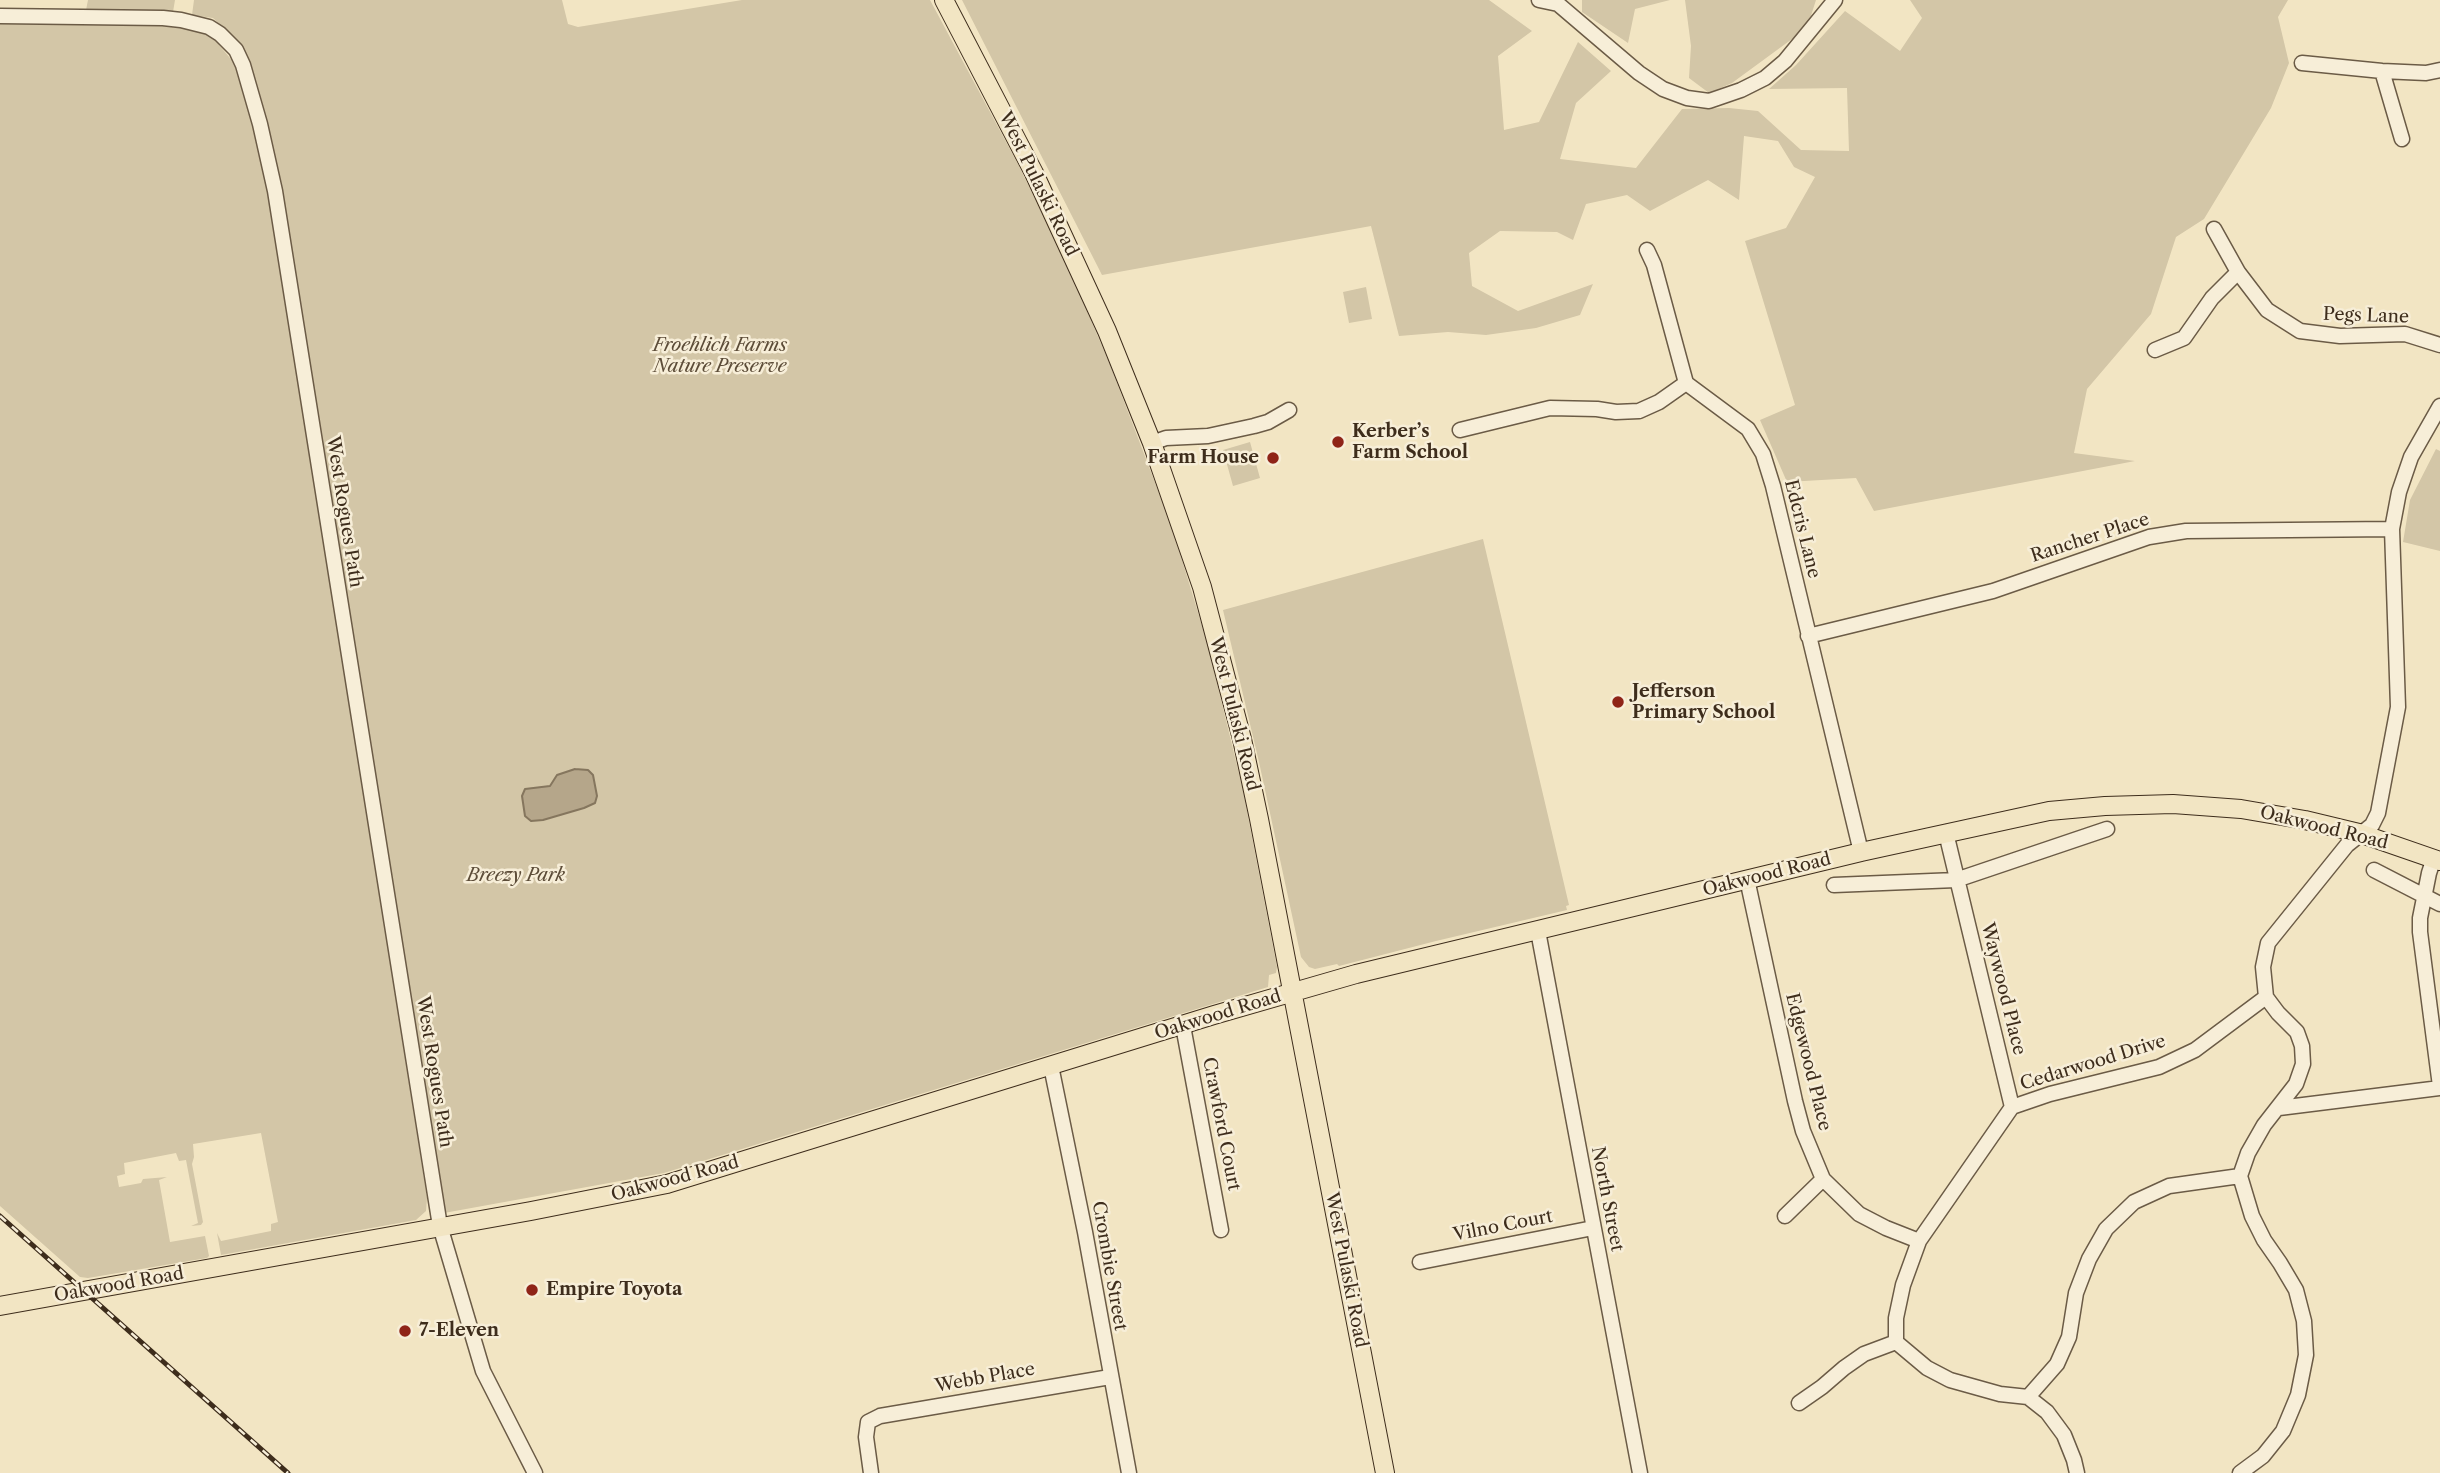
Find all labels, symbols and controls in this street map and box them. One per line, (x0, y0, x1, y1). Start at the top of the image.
street label: West Pulaski Road (994, 108, 1082, 260)
street label: Pegs Lane (2323, 304, 2409, 328)
park label: Froehlich Farms Nature Preserve (653, 335, 787, 378)
place label: Kerber’s Farm School (1352, 421, 1468, 464)
marker: Kerber’s Farm School (1330, 434, 1346, 450)
street label: West Rogues Path (321, 435, 367, 589)
place label: Farm House (1147, 447, 1259, 469)
marker: Farm House (1265, 450, 1281, 466)
street label: Edcris Lane (1779, 477, 1825, 581)
street label: Rancher Place (2028, 509, 2152, 567)
street label: West Pulaski Road (1204, 635, 1264, 793)
place label: Jefferson Primary School (1632, 681, 1775, 724)
marker: Jefferson Primary School (1610, 694, 1626, 710)
street label: Oakwood Road (2258, 802, 2390, 854)
street label: Oakwood Road (1701, 849, 1833, 901)
park label: Breezy Park (467, 865, 565, 887)
street label: Waywood Place (1976, 921, 2030, 1057)
street label: Oakwood Road (1152, 985, 1284, 1045)
street label: Edgewood Place (1780, 991, 1836, 1133)
street label: West Rogues Path (411, 995, 457, 1149)
street label: Cedarwood Drive (2018, 1031, 2168, 1095)
street label: Crawford Court (1197, 1055, 1245, 1193)
street label: North Street (1586, 1145, 1628, 1253)
street label: Oakwood Road (609, 1152, 741, 1206)
street label: West Pulaski Road (1320, 1190, 1372, 1350)
street label: Crombie Street (1087, 1199, 1131, 1333)
street label: Vilno Court (1451, 1206, 1555, 1246)
street label: Oakwood Road (53, 1263, 185, 1307)
place label: Empire Toyota (546, 1279, 682, 1301)
marker: Empire Toyota (524, 1282, 540, 1298)
place label: 7-Eleven (419, 1320, 499, 1342)
marker: 7-Eleven (397, 1323, 413, 1339)
street label: Webb Place (933, 1359, 1037, 1397)

